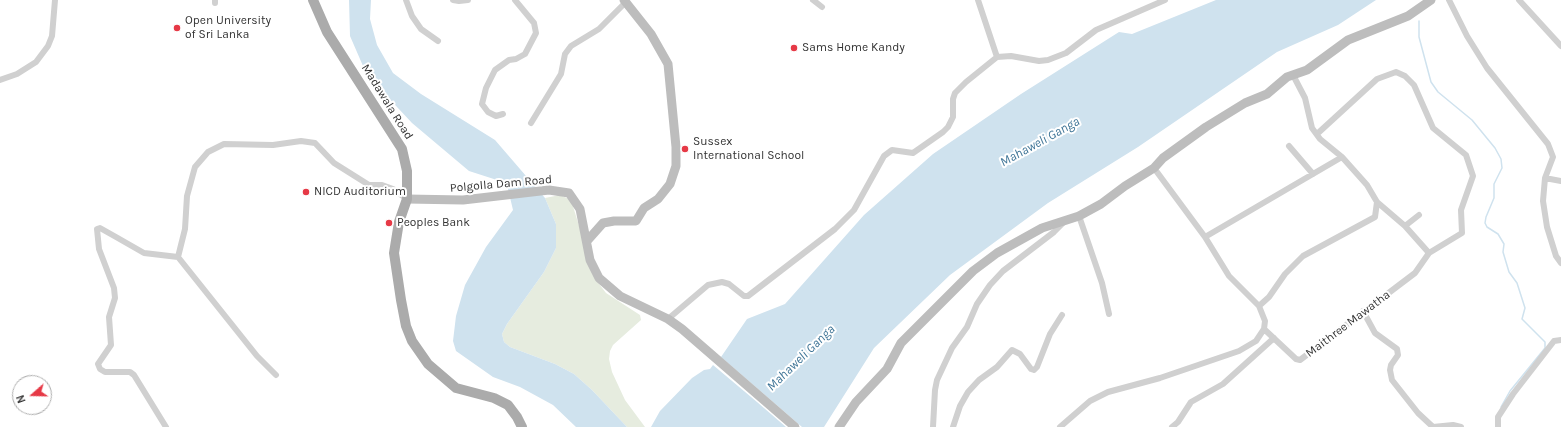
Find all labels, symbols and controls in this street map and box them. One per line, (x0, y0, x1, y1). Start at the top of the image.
place label: Open University of Sri Lanka (185, 14, 271, 42)
marker: Open University of Sri Lanka (172, 23, 182, 33)
place label: Sams Home Kandy (802, 41, 905, 55)
marker: Sams Home Kandy (789, 43, 799, 53)
street label: Madawala Road (358, 62, 416, 142)
water label: Mahaweli Ganga (998, 114, 1082, 170)
place label: Sussex International School (693, 135, 804, 163)
marker: Sussex International School (680, 144, 690, 154)
street label: Polgolla Dam Road (449, 172, 553, 196)
place label: NICD Auditorium (314, 185, 406, 199)
marker: NICD Auditorium (301, 187, 311, 197)
place label: Peoples Bank (397, 216, 470, 230)
marker: Peoples Bank (384, 218, 394, 228)
street label: Maithree Mawatha (1303, 288, 1393, 360)
water label: Mahaweli Ganga (764, 322, 838, 394)
north arrow (12, 375, 52, 415)
text: N (14, 393, 29, 405)

